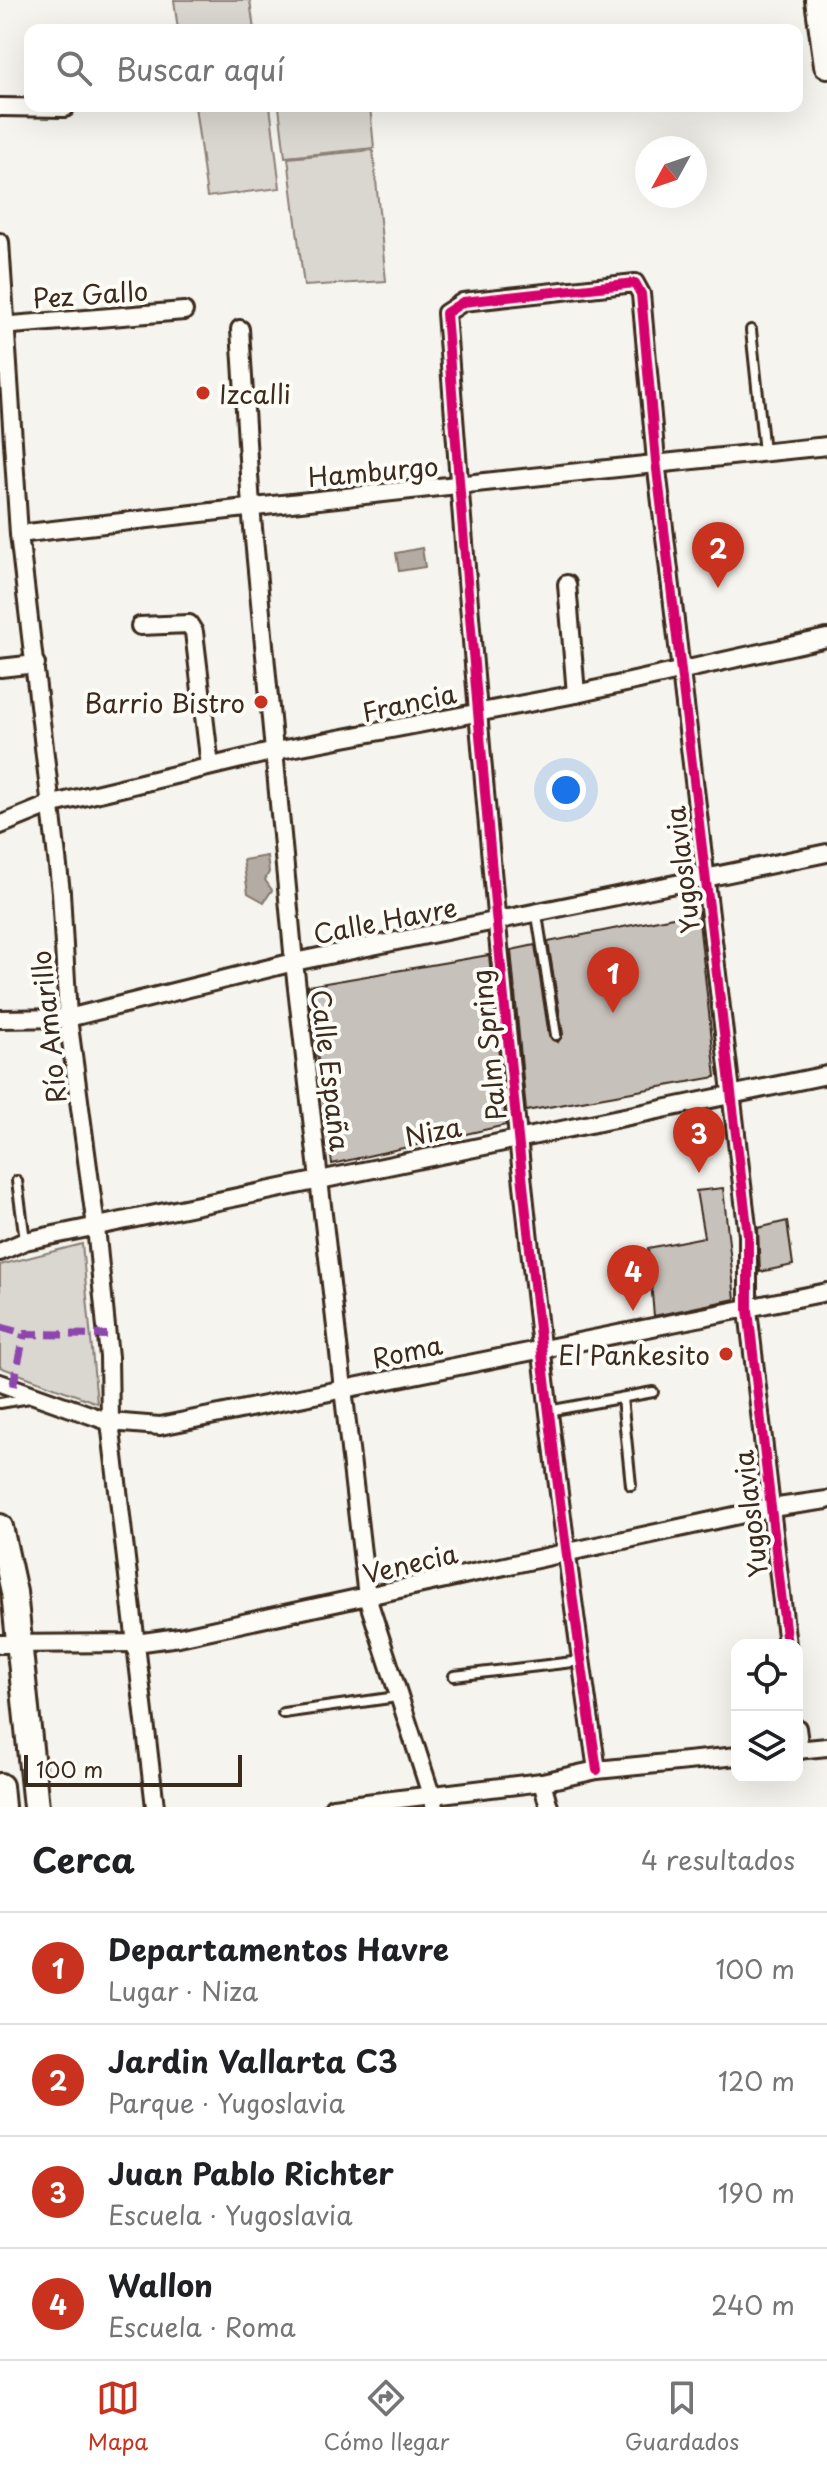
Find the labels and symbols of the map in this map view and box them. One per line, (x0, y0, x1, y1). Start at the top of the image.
north arrow (635, 136, 707, 208)
street label: Pez Gallo (31, 271, 149, 317)
place label: Izcalli (219, 374, 291, 413)
marker: Izcalli (194, 384, 212, 402)
street label: Hamburgo (306, 446, 440, 496)
pin: 2 (692, 522, 744, 588)
street label: Francia (358, 673, 460, 731)
place label: Barrio Bistro (84, 683, 245, 722)
marker: Barrio Bistro (252, 693, 270, 711)
your location (546, 770, 586, 810)
street label: Yugoslavia (655, 804, 709, 936)
street label: Calle Havre (310, 887, 460, 953)
pin: 1 (587, 947, 639, 1013)
street label: Río Amarillo (21, 949, 75, 1105)
street label: Palm Spring (461, 968, 515, 1122)
street label: Calle España (302, 987, 360, 1154)
street label: Niza (401, 1106, 465, 1156)
pin: 3 (673, 1107, 725, 1173)
pin: 4 (607, 1245, 659, 1311)
street label: Roma (368, 1324, 447, 1377)
place label: El Pankesito (558, 1335, 710, 1374)
marker: El Pankesito (717, 1345, 735, 1363)
street label: Yugoslavia (723, 1448, 777, 1580)
street label: Venecia (359, 1533, 461, 1593)
scale bar (24, 1751, 242, 1787)

